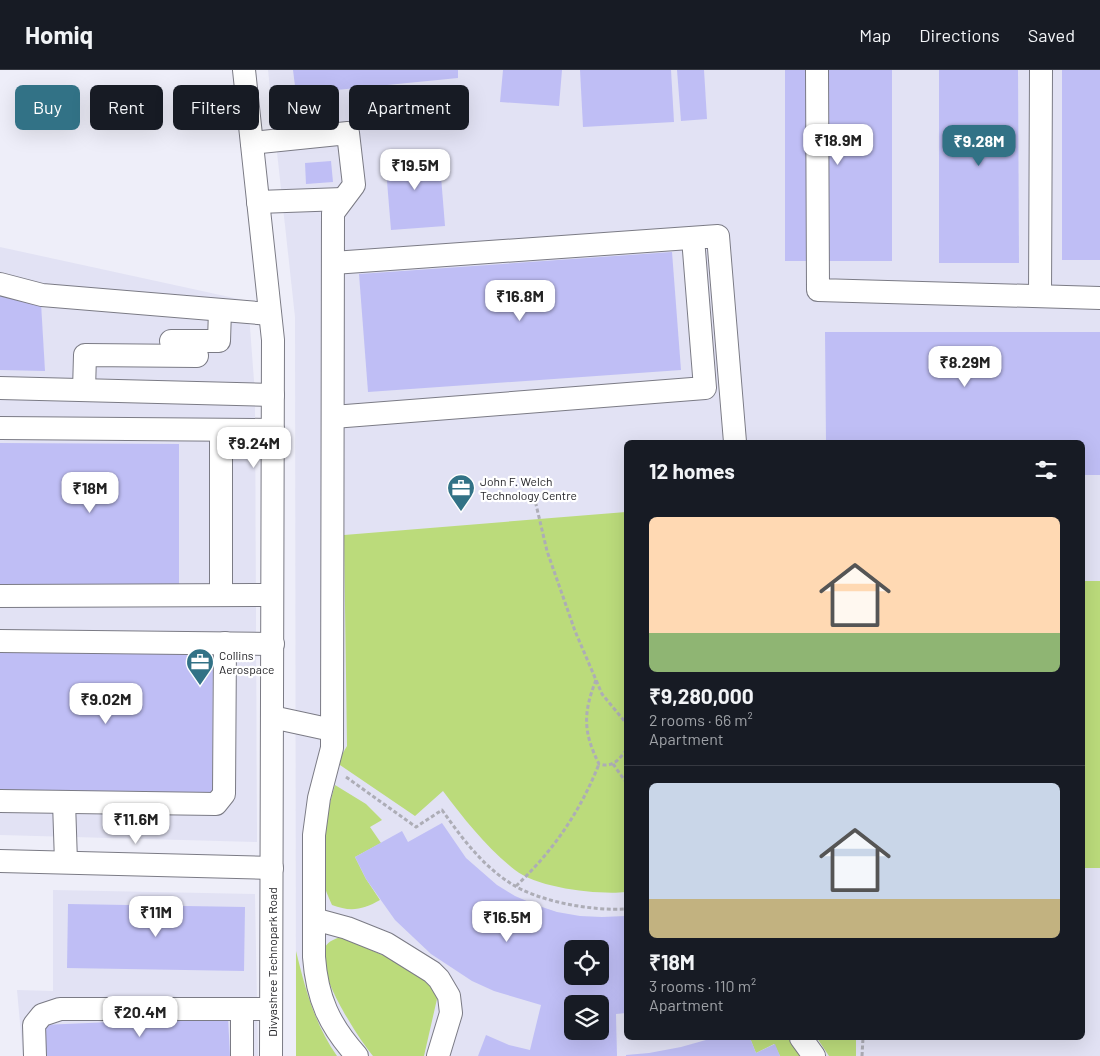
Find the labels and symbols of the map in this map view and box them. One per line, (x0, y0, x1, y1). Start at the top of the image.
pin: ₹18.9M (797, 124, 879, 166)
pin: ₹9.28M (938, 124, 1020, 167)
pin: ₹19.5M (374, 148, 456, 191)
pin: ₹16.8M (479, 280, 561, 322)
pin: ₹8.29M (924, 346, 1006, 388)
pin: ₹9.24M (213, 426, 295, 469)
pin: ₹18M (60, 472, 120, 514)
office icon: John F. Welch Technology Centre (446, 473, 476, 512)
place label: John F. Welch Technology Centre (480, 474, 577, 502)
office icon: Collins Aerospace (185, 647, 215, 686)
place label: Collins Aerospace (219, 648, 275, 676)
pin: ₹9.02M (65, 682, 147, 725)
pin: ₹11.6M (95, 802, 177, 845)
street label: Divyashree Technopark Road (265, 887, 279, 1037)
pin: ₹11M (126, 896, 186, 938)
pin: ₹16.5M (466, 900, 548, 943)
pin: ₹20.4M (99, 996, 181, 1038)

